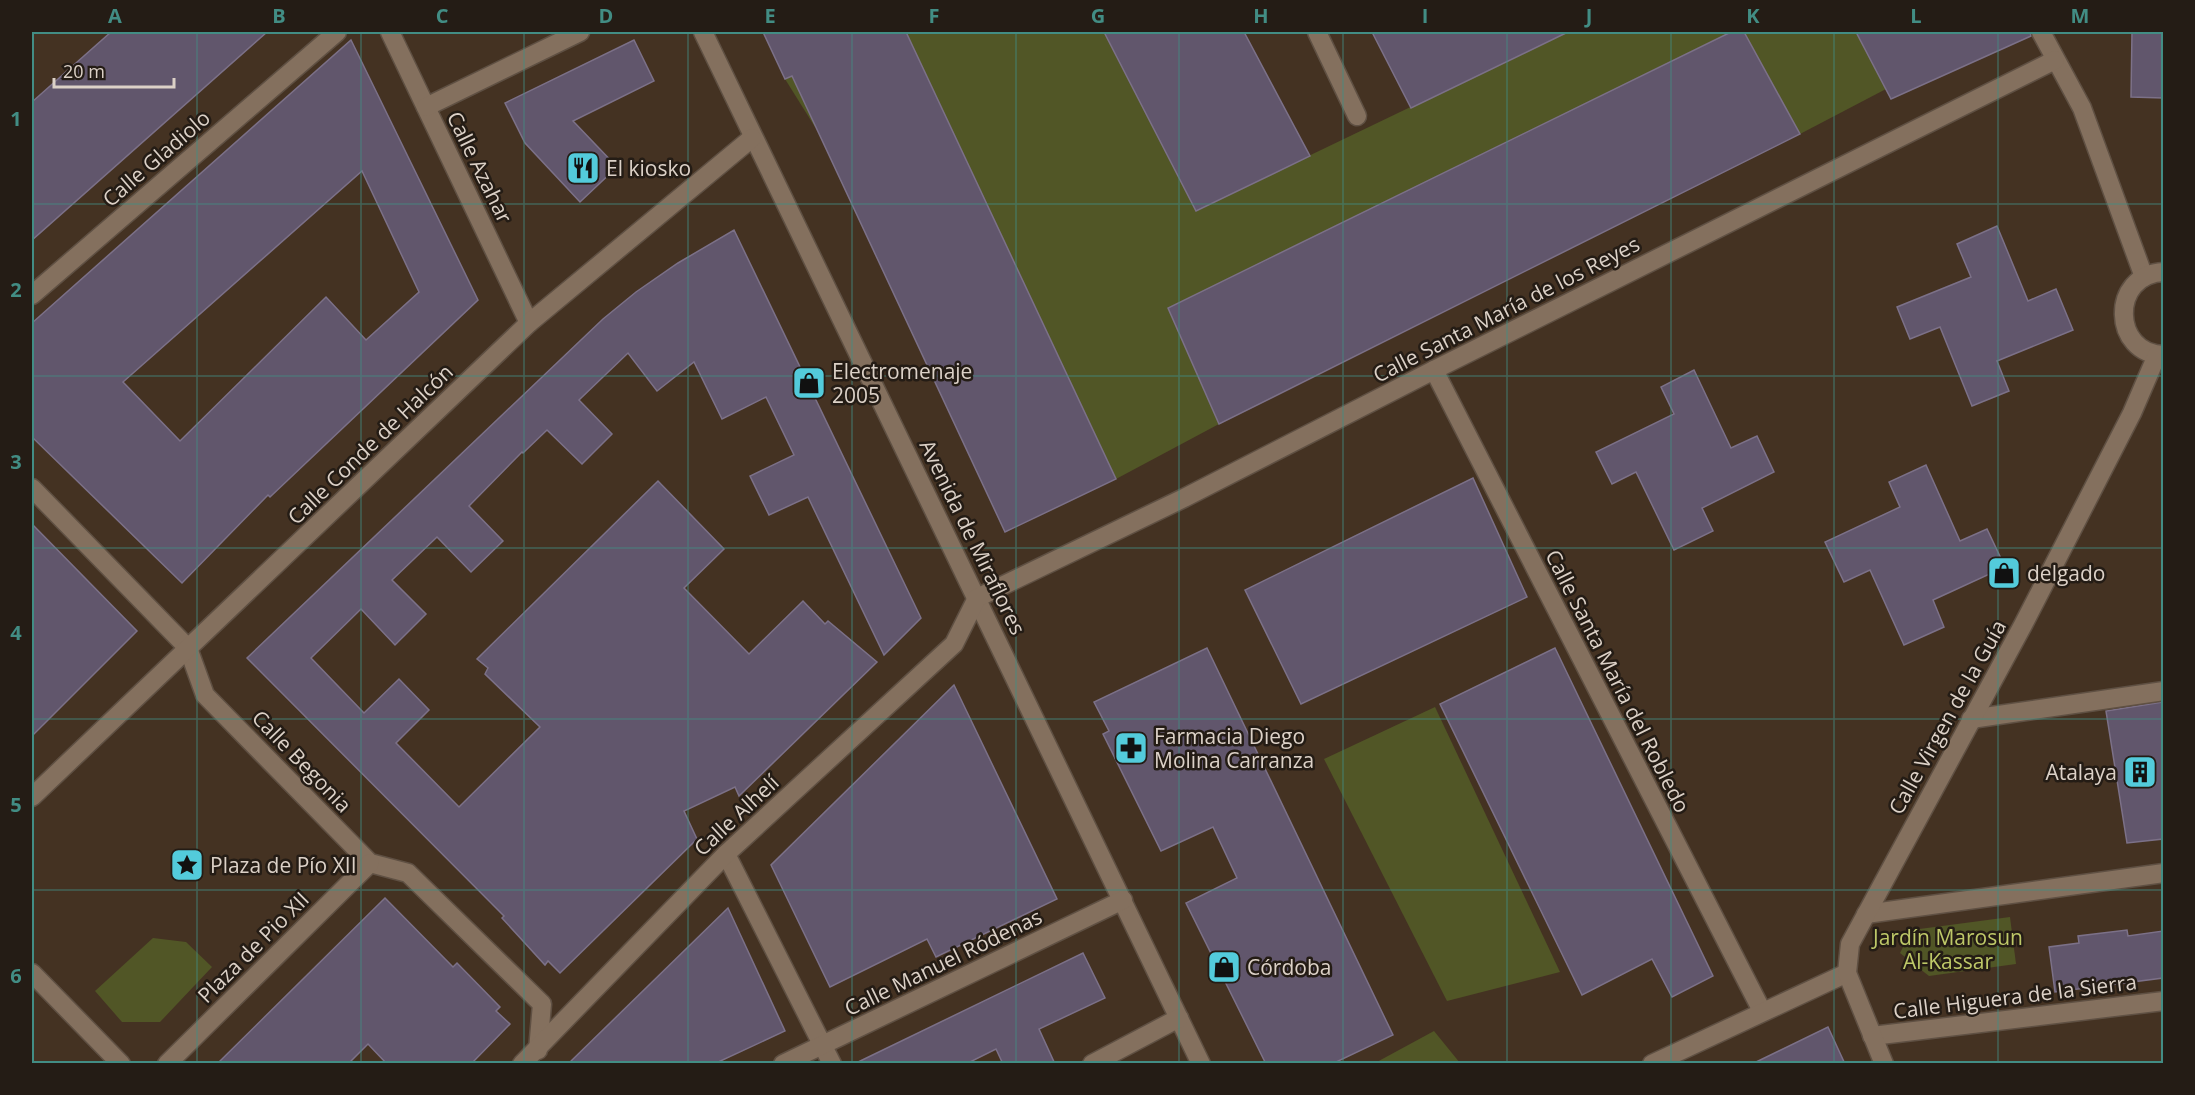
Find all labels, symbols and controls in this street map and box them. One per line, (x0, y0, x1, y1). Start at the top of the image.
text: A (108, 2, 122, 29)
text: B (272, 2, 286, 29)
text: C (436, 2, 449, 29)
text: D (599, 2, 613, 29)
text: E (764, 2, 776, 29)
text: F (929, 2, 939, 29)
text: G (1091, 2, 1105, 29)
text: H (1253, 2, 1269, 29)
text: I (1422, 2, 1428, 29)
text: J (1584, 2, 1592, 29)
text: K (1746, 2, 1760, 29)
text: L (1910, 2, 1922, 29)
text: M (2071, 2, 2089, 29)
scale bar (54, 51, 174, 89)
text: 20 m (63, 59, 105, 83)
street label: Calle Gladiolo (96, 104, 216, 212)
text: 1 (10, 105, 22, 132)
street label: Calle Azahar (441, 107, 519, 228)
restaurant icon: El kiosko (565, 150, 601, 186)
place label: El kiosko (606, 154, 691, 182)
street label: Calle Santa María de los Reyes (1368, 229, 1644, 389)
text: 2 (10, 276, 22, 303)
place label: Electromenaje 2005 (832, 357, 972, 409)
street label: Calle Conde de Halcón (281, 358, 459, 530)
shop icon: Electromenaje 2005 (791, 365, 827, 401)
street label: Avenida de Miraflores (914, 435, 1032, 639)
text: 3 (10, 448, 22, 475)
street label: Calle Santa María del Robledo (1539, 545, 1697, 817)
shop icon: delgado (1986, 555, 2022, 591)
place label: delgado (2027, 559, 2106, 587)
street label: Calle Virgen de la Guía (1882, 615, 2012, 819)
text: 4 (10, 619, 22, 646)
street label: Calle Begonia (246, 704, 358, 818)
place label: Farmacia Diego Molina Carranza (1154, 722, 1314, 774)
pharmacy icon: Farmacia Diego Molina Carranza (1113, 730, 1149, 766)
building icon: Atalaya (2122, 754, 2158, 790)
place label: Atalaya (2045, 758, 2117, 786)
street label: Calle Alhelí (687, 768, 785, 862)
text: 5 (10, 791, 22, 818)
place icon: Plaza de Pío XII (169, 847, 205, 883)
place label: Plaza de Pío XII (210, 851, 357, 879)
street label: Plaza de Pio XII (191, 885, 315, 1009)
street label: Calle Manuel Ródenas (840, 902, 1046, 1022)
park label: Jardín Marosun Al-Kassar (1871, 923, 2023, 975)
shop icon: Córdoba (1206, 949, 1242, 985)
place label: Córdoba (1247, 953, 1331, 981)
text: 6 (10, 962, 22, 989)
street label: Calle Higuera de la Sierra (1892, 967, 2138, 1025)

